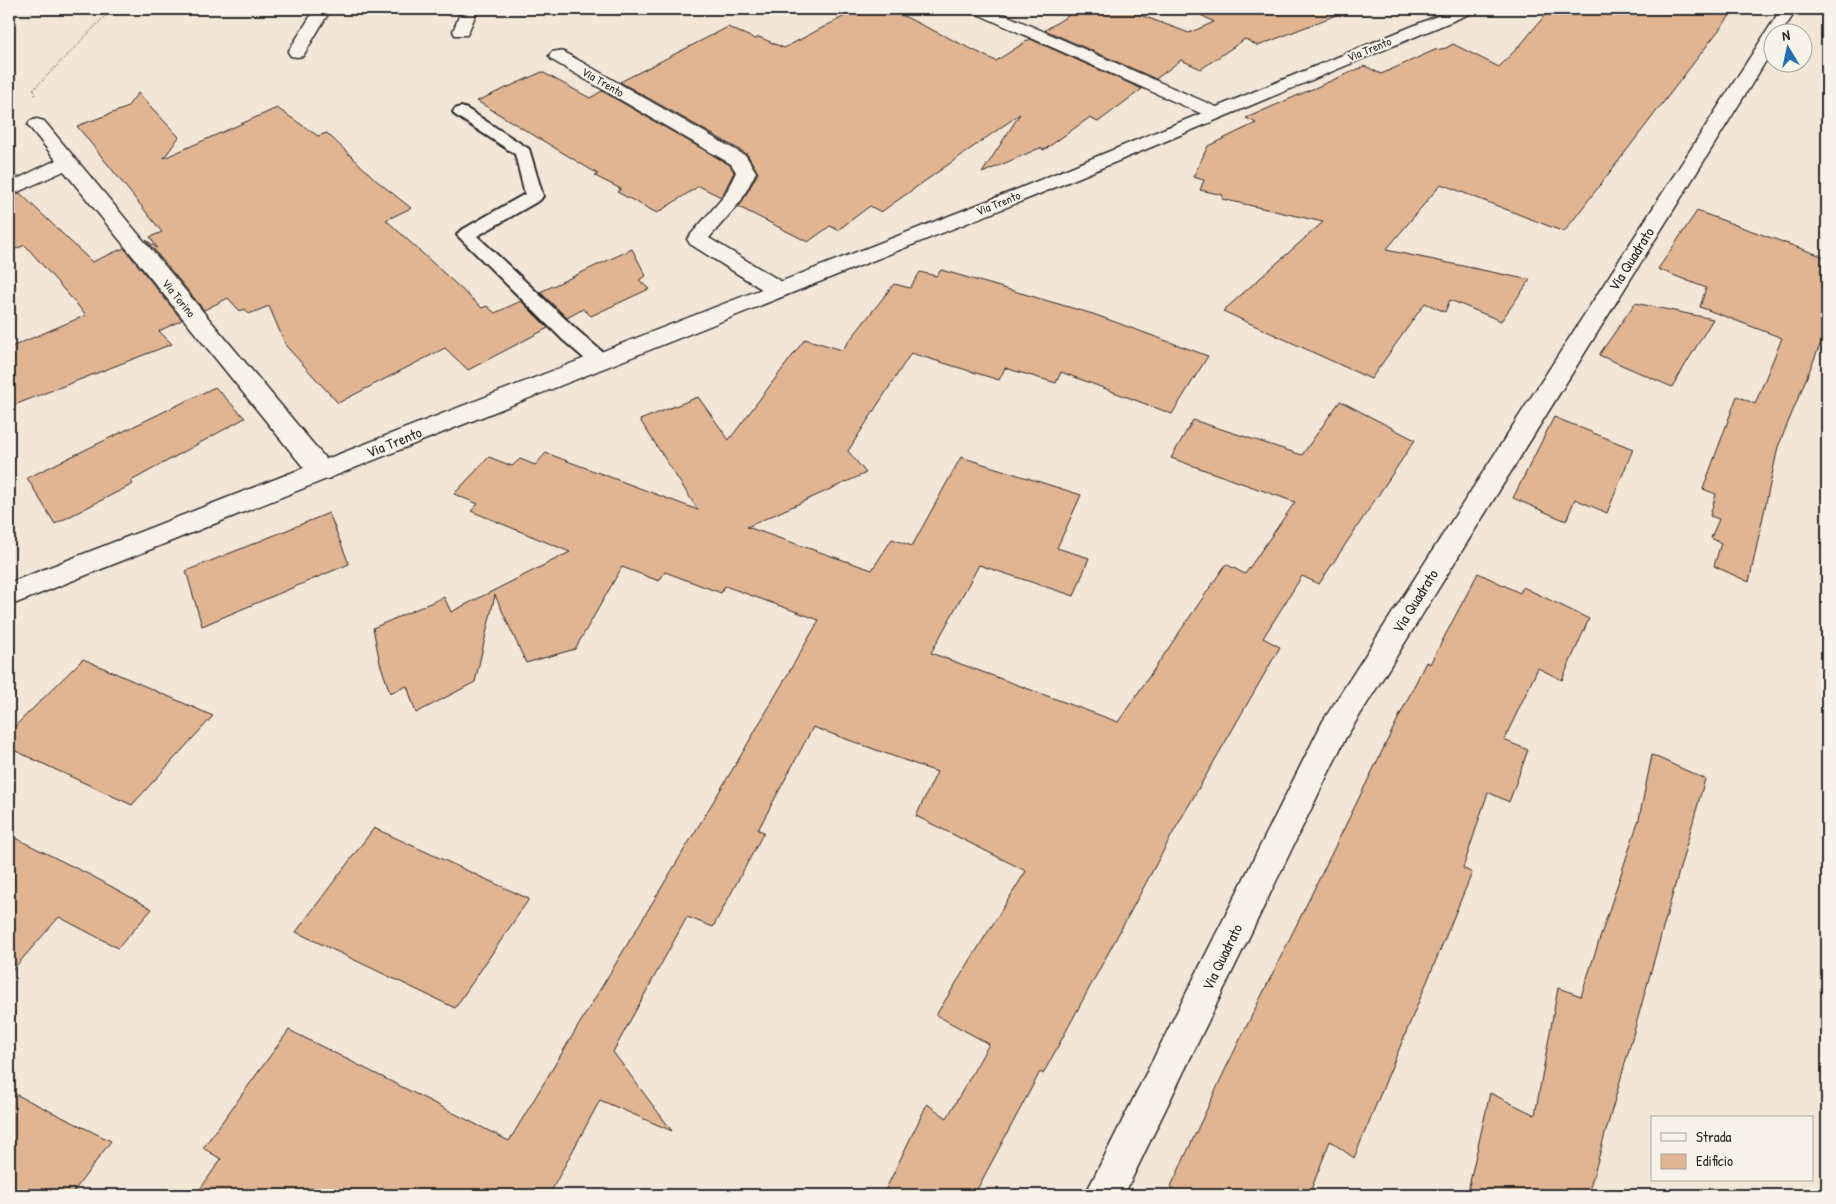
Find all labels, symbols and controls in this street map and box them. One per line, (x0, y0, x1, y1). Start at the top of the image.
north arrow (1764, 22, 1814, 72)
text: N (1781, 25, 1792, 45)
street label: Via Trento (1344, 32, 1394, 66)
street label: Via Trento (579, 63, 627, 101)
street label: Via Trento (973, 186, 1023, 220)
street label: Via Quadrato (1603, 223, 1659, 295)
street label: Via Torino (158, 275, 200, 321)
street label: Via Trento (363, 421, 425, 463)
street label: Via Quadrato (1387, 565, 1443, 637)
street label: Via Quadrato (1197, 920, 1247, 994)
legend (1651, 1116, 1814, 1182)
text: Strada (1696, 1126, 1732, 1147)
text: Edificio (1696, 1150, 1733, 1171)

